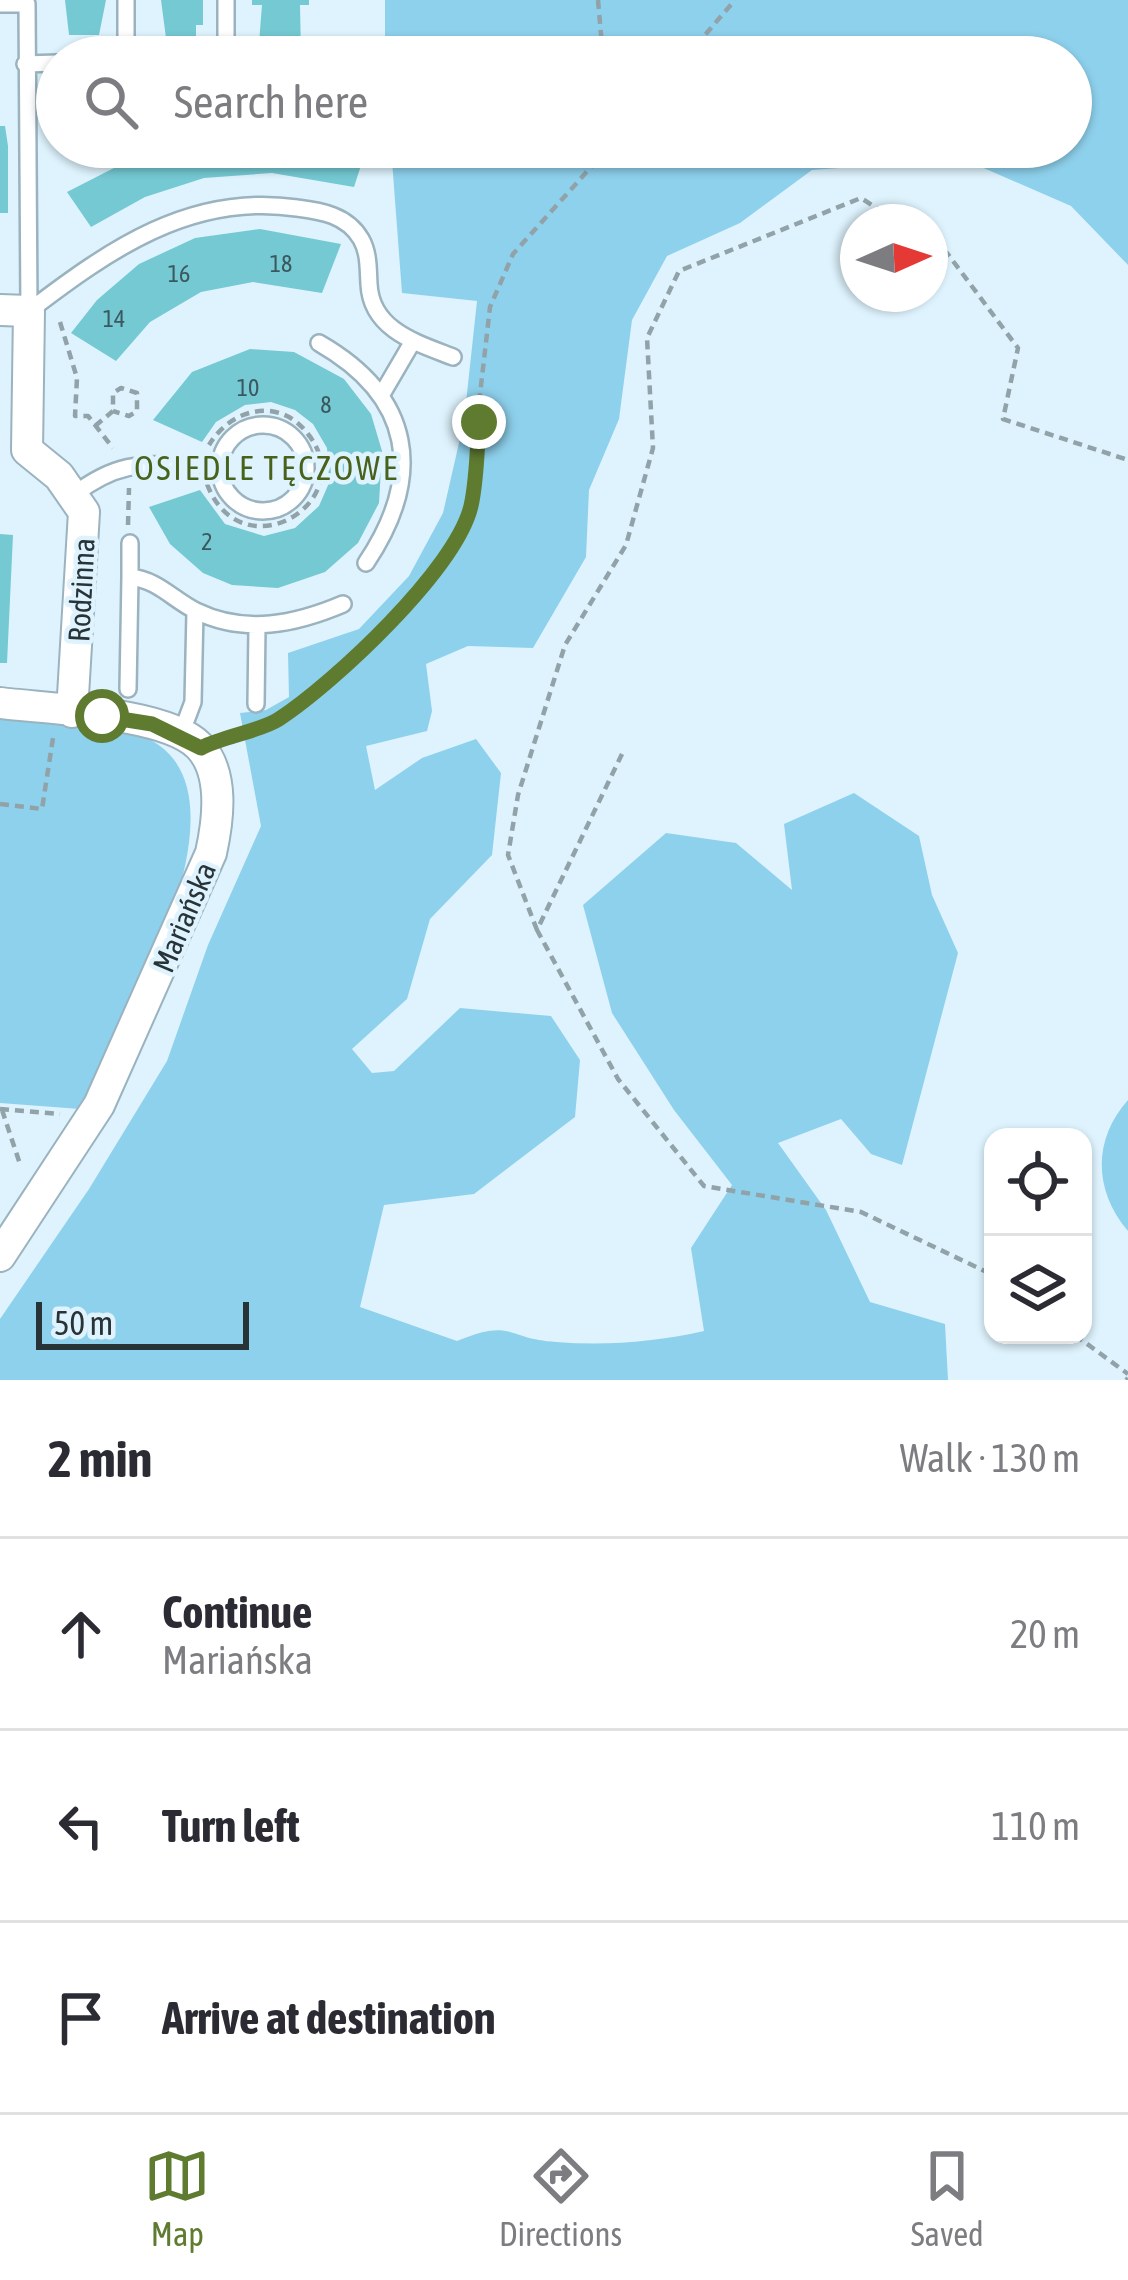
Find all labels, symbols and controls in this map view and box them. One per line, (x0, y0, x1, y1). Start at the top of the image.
search box (36, 36, 1092, 168)
icon: search (78, 69, 144, 135)
text: Search here (174, 76, 368, 128)
north arrow (840, 204, 948, 312)
house number: 18 (270, 250, 292, 277)
house number: 16 (168, 260, 190, 287)
house number: 14 (103, 305, 125, 332)
house number: 10 (237, 374, 259, 401)
house number: 8 (320, 391, 332, 418)
route end (452, 395, 506, 449)
district label: OSIEDLE TĘCZOWE (134, 449, 400, 487)
house number: 2 (201, 528, 213, 555)
street label: Rodzinna (61, 537, 101, 643)
route start (75, 689, 129, 743)
street label: Mariańska (146, 857, 222, 977)
map controls (984, 1128, 1092, 1344)
button: locate (984, 1128, 1092, 1236)
button: layers (984, 1236, 1092, 1344)
scale bar (36, 1296, 249, 1349)
text: 50 m (54, 1304, 113, 1342)
text: 2 min (48, 1429, 152, 1488)
text: Walk · 130 m (900, 1436, 1080, 1480)
text: Continue (162, 1586, 313, 1638)
icon: ahead (48, 1601, 114, 1667)
text: 20 m (1010, 1612, 1080, 1656)
text: Mariańska (162, 1638, 313, 1682)
icon: left (48, 1793, 114, 1859)
text: Turn left (162, 1800, 300, 1852)
text: 110 m (992, 1804, 1080, 1848)
icon: arrive (48, 1985, 114, 2051)
text: Arrive at destination (162, 1992, 496, 2044)
tab: Map (144, 2143, 210, 2253)
tab: Directions (499, 2143, 622, 2253)
tab: Saved (911, 2143, 984, 2253)

